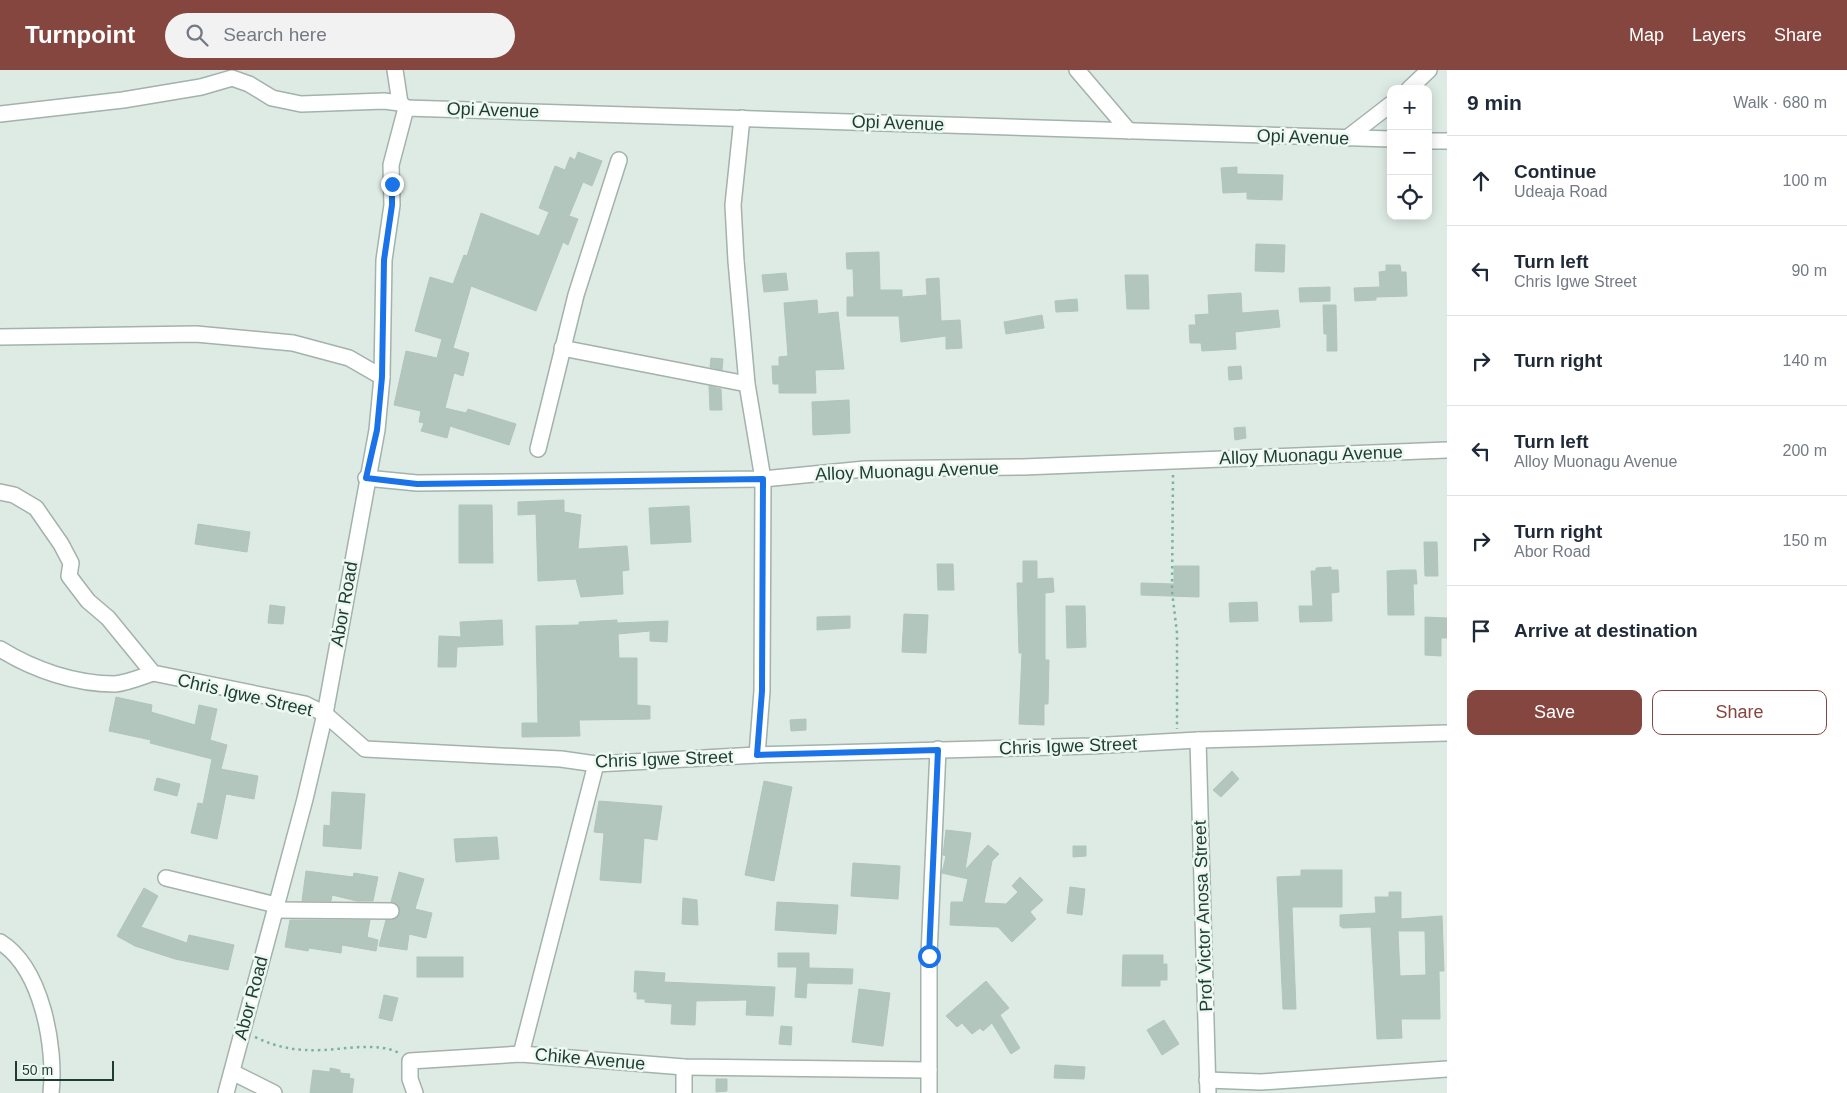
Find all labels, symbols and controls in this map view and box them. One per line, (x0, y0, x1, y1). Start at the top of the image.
search box (165, 13, 515, 58)
text: Turnpoint (25, 21, 135, 48)
icon: search (183, 21, 211, 49)
text: Search here (223, 24, 327, 45)
text: Map (1629, 25, 1664, 45)
text: Layers (1692, 25, 1746, 45)
text: Share (1774, 25, 1822, 45)
map controls (1387, 85, 1432, 220)
button: + (1387, 85, 1432, 130)
text: 9 min (1467, 91, 1522, 114)
text: Walk · 680 m (1733, 94, 1827, 111)
street label: Opi Avenue (446, 98, 540, 122)
street label: Opi Avenue (851, 111, 945, 135)
street label: Opi Avenue (1256, 125, 1350, 149)
button: − (1387, 130, 1432, 175)
text: Continue (1514, 161, 1596, 182)
icon: ahead (1467, 167, 1495, 195)
text: 100 m (1783, 172, 1827, 189)
route end (381, 173, 404, 196)
button: locate (1387, 175, 1432, 220)
text: Udeaja Road (1514, 183, 1607, 200)
text: Turn left (1514, 251, 1589, 272)
icon: left (1467, 257, 1495, 285)
text: 90 m (1791, 262, 1827, 279)
text: Chris Igwe Street (1514, 273, 1637, 290)
icon: right (1467, 347, 1495, 375)
text: Turn right (1514, 350, 1602, 371)
text: 140 m (1783, 352, 1827, 369)
text: Turn left (1514, 431, 1589, 452)
icon: left (1467, 437, 1495, 465)
street label: Alloy Muonagu Avenue (1219, 442, 1403, 468)
text: 200 m (1783, 442, 1827, 459)
text: Alloy Muonagu Avenue (1514, 453, 1677, 470)
street label: Alloy Muonagu Avenue (815, 458, 999, 484)
text: Turn right (1514, 521, 1602, 542)
icon: right (1467, 527, 1495, 555)
text: 150 m (1783, 532, 1827, 549)
text: Abor Road (1514, 543, 1591, 560)
street label: Abor Road (327, 560, 361, 648)
icon: arrive (1467, 617, 1495, 645)
text: Arrive at destination (1514, 620, 1698, 641)
street label: Chris Igwe Street (175, 670, 315, 720)
button: Save (1467, 690, 1642, 735)
button: Share (1652, 690, 1827, 735)
street label: Chris Igwe Street (999, 734, 1137, 758)
street label: Chris Igwe Street (595, 747, 733, 771)
street label: Prof Victor Anosa Street (1190, 820, 1216, 1012)
route start (918, 945, 941, 968)
street label: Abor Road (230, 954, 272, 1042)
street label: Chike Avenue (534, 1044, 646, 1074)
scale bar (15, 1058, 114, 1081)
text: 50 m (22, 1062, 53, 1078)

